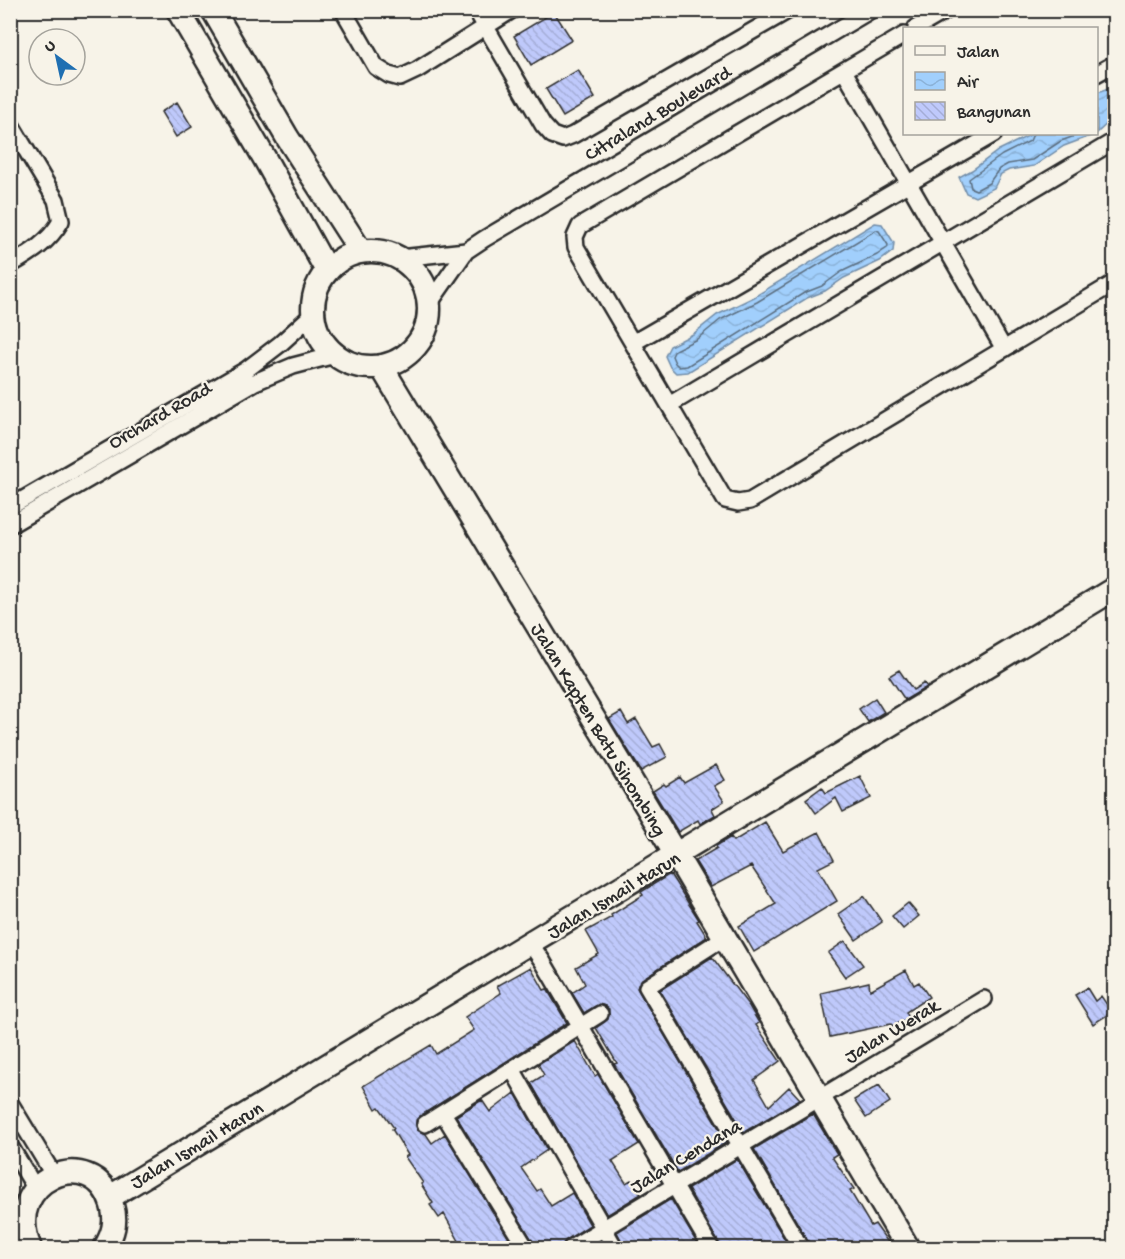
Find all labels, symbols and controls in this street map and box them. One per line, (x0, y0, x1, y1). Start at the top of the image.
north arrow (27, 27, 87, 87)
legend (903, 27, 1098, 135)
text: U (42, 36, 60, 58)
text: Jalan (957, 43, 999, 64)
street label: Citraland Boulevard (582, 61, 738, 168)
text: Air (957, 73, 980, 94)
text: Bangunan (956, 103, 1031, 124)
street label: Orchard Road (105, 377, 218, 456)
street label: Jalan Kapten Batu Sihombing (524, 620, 670, 841)
street label: Jalan Ismail Harun (544, 848, 686, 946)
street label: Jalan Werak (842, 995, 946, 1070)
street label: Jalan Ismail Harun (127, 1098, 269, 1196)
street label: Jalan Cendana (627, 1115, 747, 1200)

